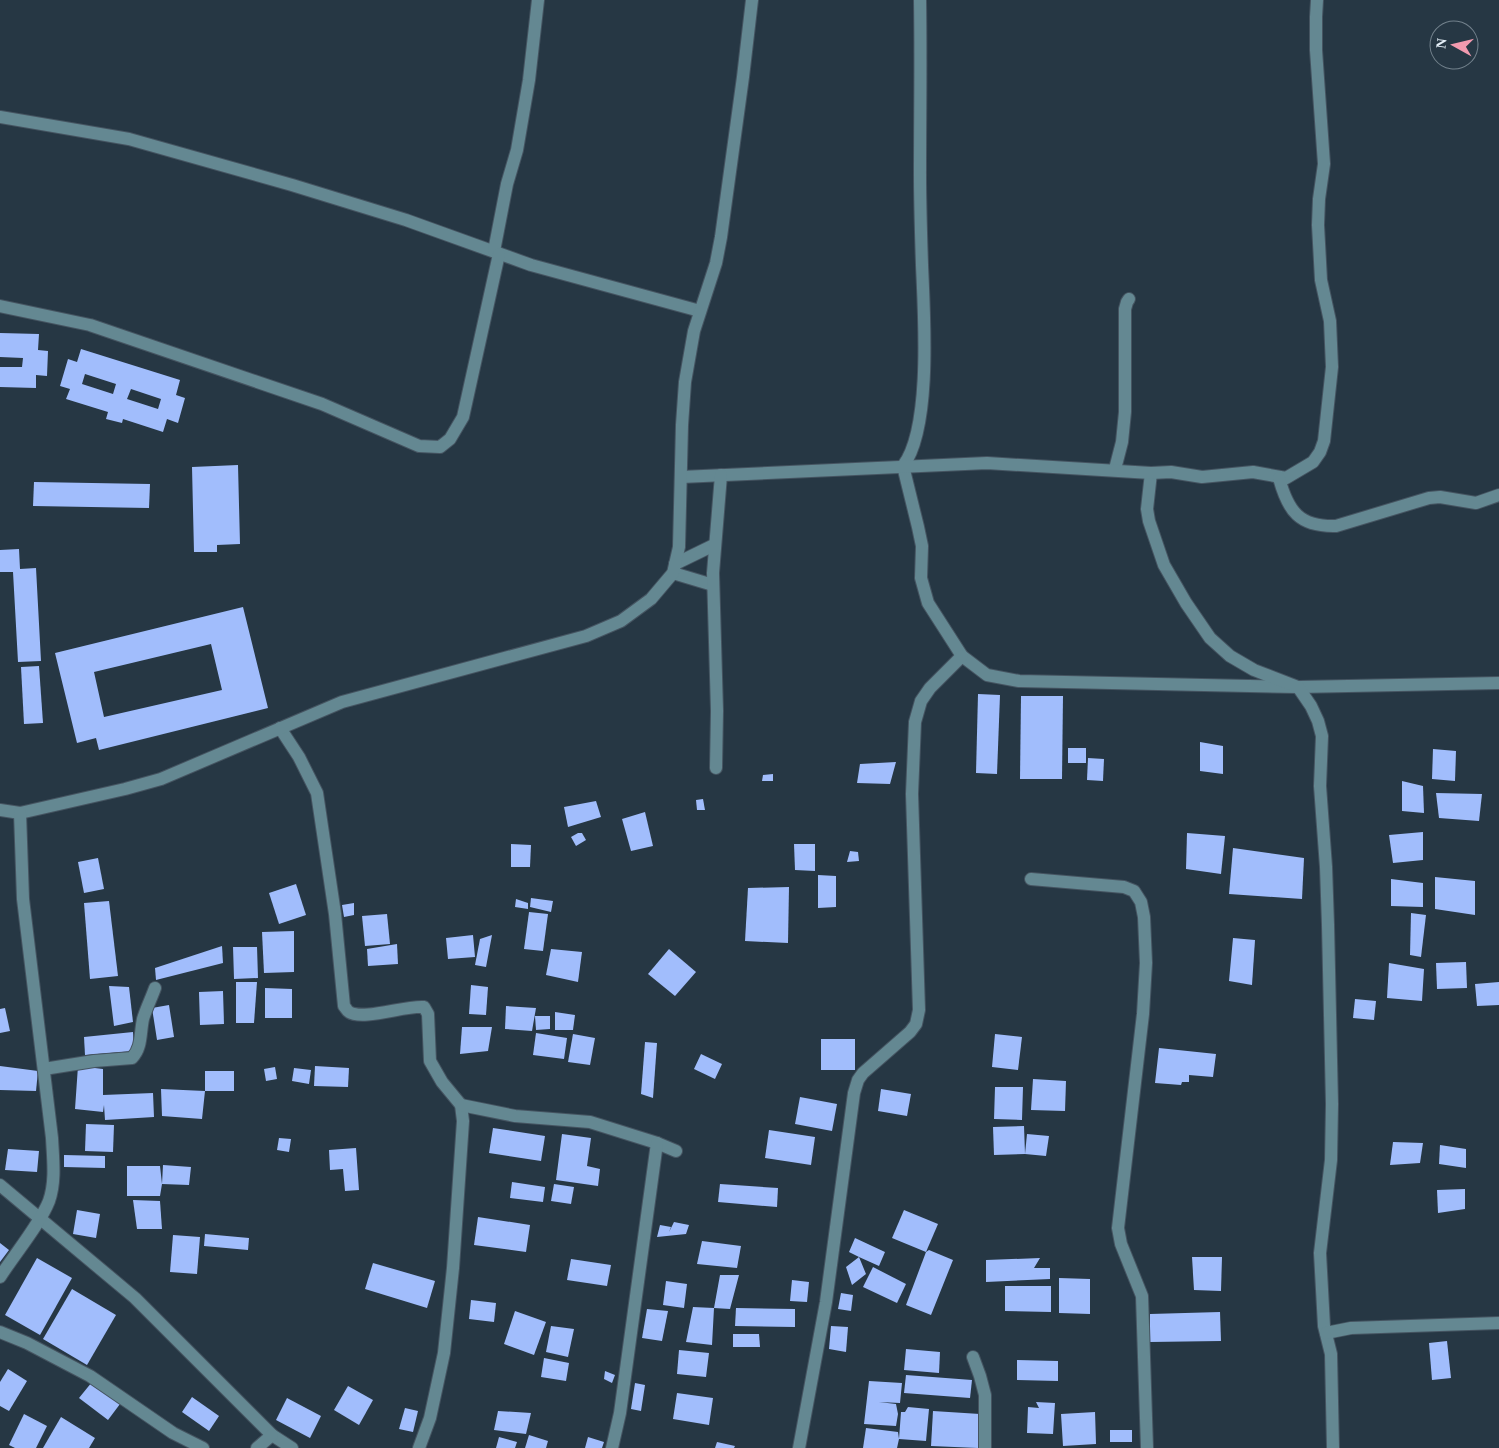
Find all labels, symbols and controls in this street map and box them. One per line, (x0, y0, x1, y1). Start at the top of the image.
north arrow (1429, 20, 1479, 70)
text: N (1433, 37, 1450, 49)

